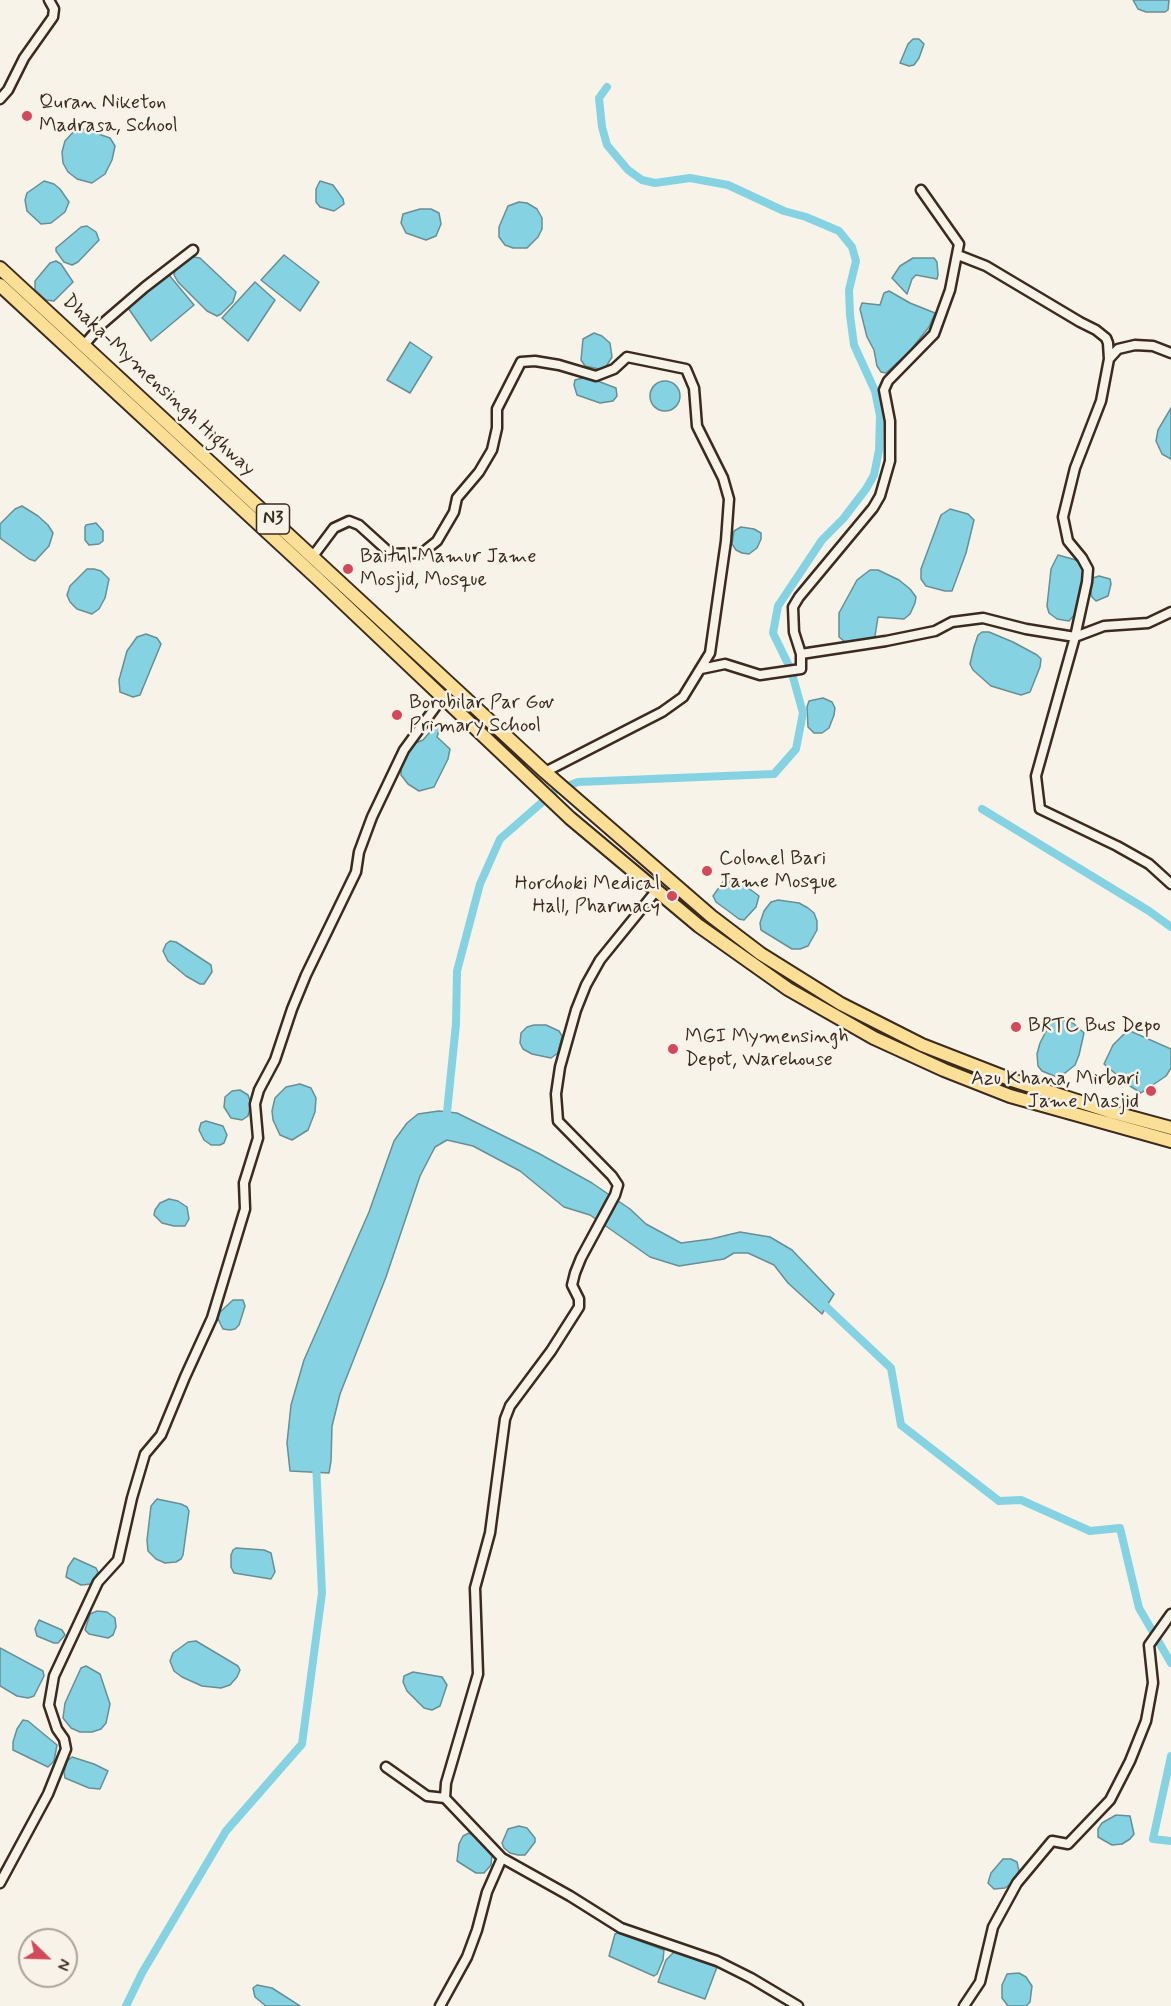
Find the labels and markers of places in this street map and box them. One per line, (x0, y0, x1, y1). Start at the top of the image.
place label: Quran Niketon Madrasa, School (39, 92, 178, 139)
marker: Quran Niketon Madrasa, School (20, 109, 34, 123)
place label: Baitul Mamur Jame Mosjid, Mosque (360, 546, 536, 593)
marker: Baitul Mamur Jame Mosjid, Mosque (341, 562, 355, 576)
place label: Borobilar Par Gov Primary School (409, 692, 554, 739)
marker: Borobilar Par Gov Primary School (390, 708, 404, 722)
place label: Colonel Bari Jame Mosque (719, 848, 837, 895)
marker: Colonel Bari Jame Mosque (700, 864, 714, 878)
place label: Horchoki Medical Hall, Pharmacy (515, 873, 660, 920)
marker: Horchoki Medical Hall, Pharmacy (665, 889, 679, 903)
place label: BRTC Bus Depo (1028, 1015, 1161, 1039)
marker: BRTC Bus Depo (1009, 1020, 1023, 1034)
place label: MGI Mymensingh Depot, Warehouse (685, 1026, 849, 1073)
marker: MGI Mymensingh Depot, Warehouse (666, 1042, 680, 1056)
place label: Azu Khana, Mirbari Jame Masjid (971, 1068, 1139, 1115)
marker: Azu Khana, Mirbari Jame Masjid (1144, 1084, 1158, 1098)

